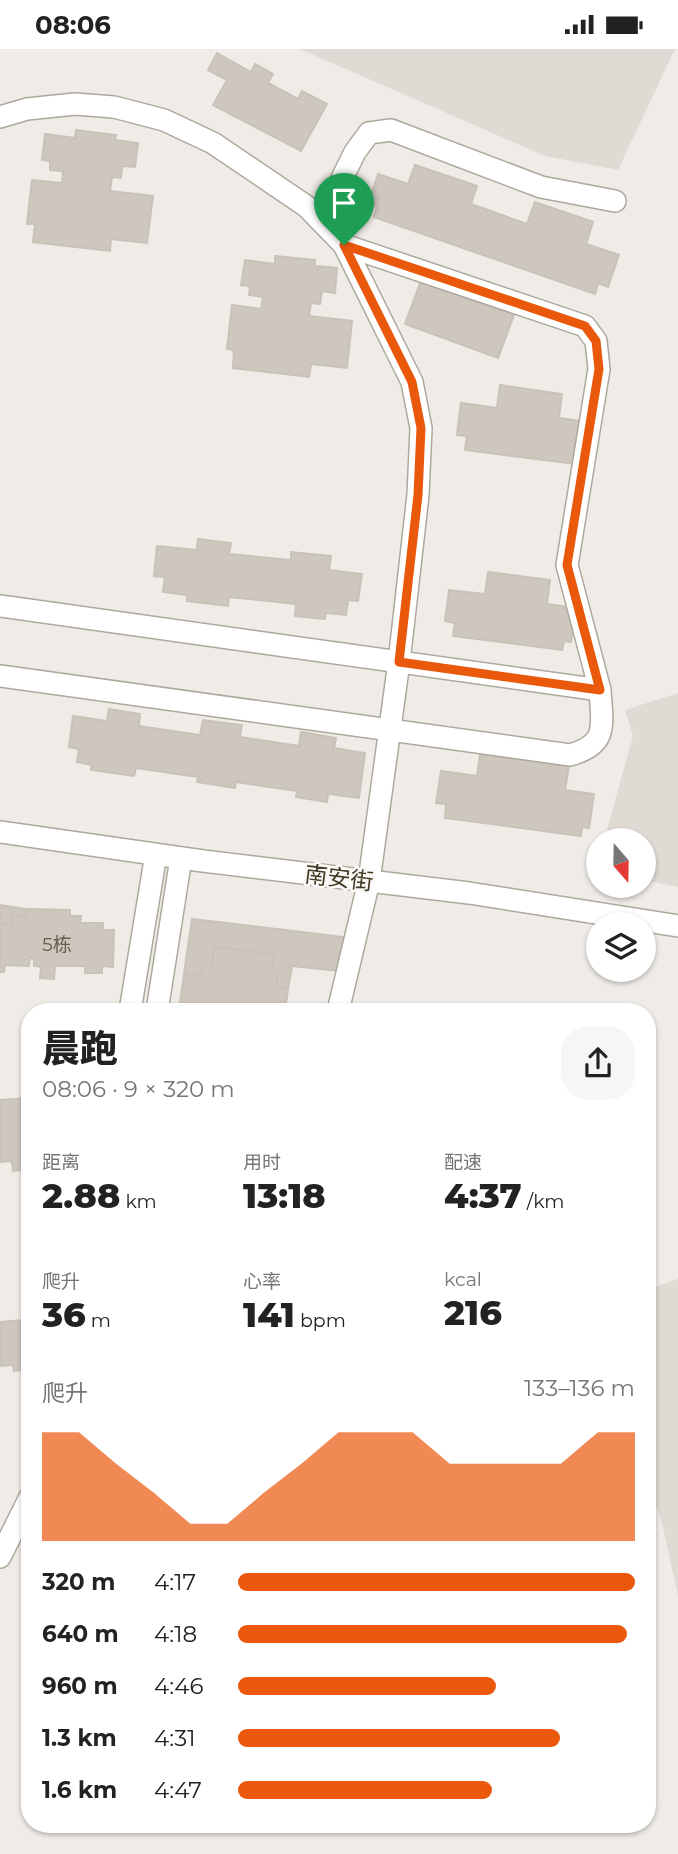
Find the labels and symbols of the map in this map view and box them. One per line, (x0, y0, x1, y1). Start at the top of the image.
pin (314, 173, 374, 245)
north arrow (586, 828, 656, 898)
street label: 南安街 (303, 860, 375, 896)
house number: 5栋 (42, 933, 72, 956)

